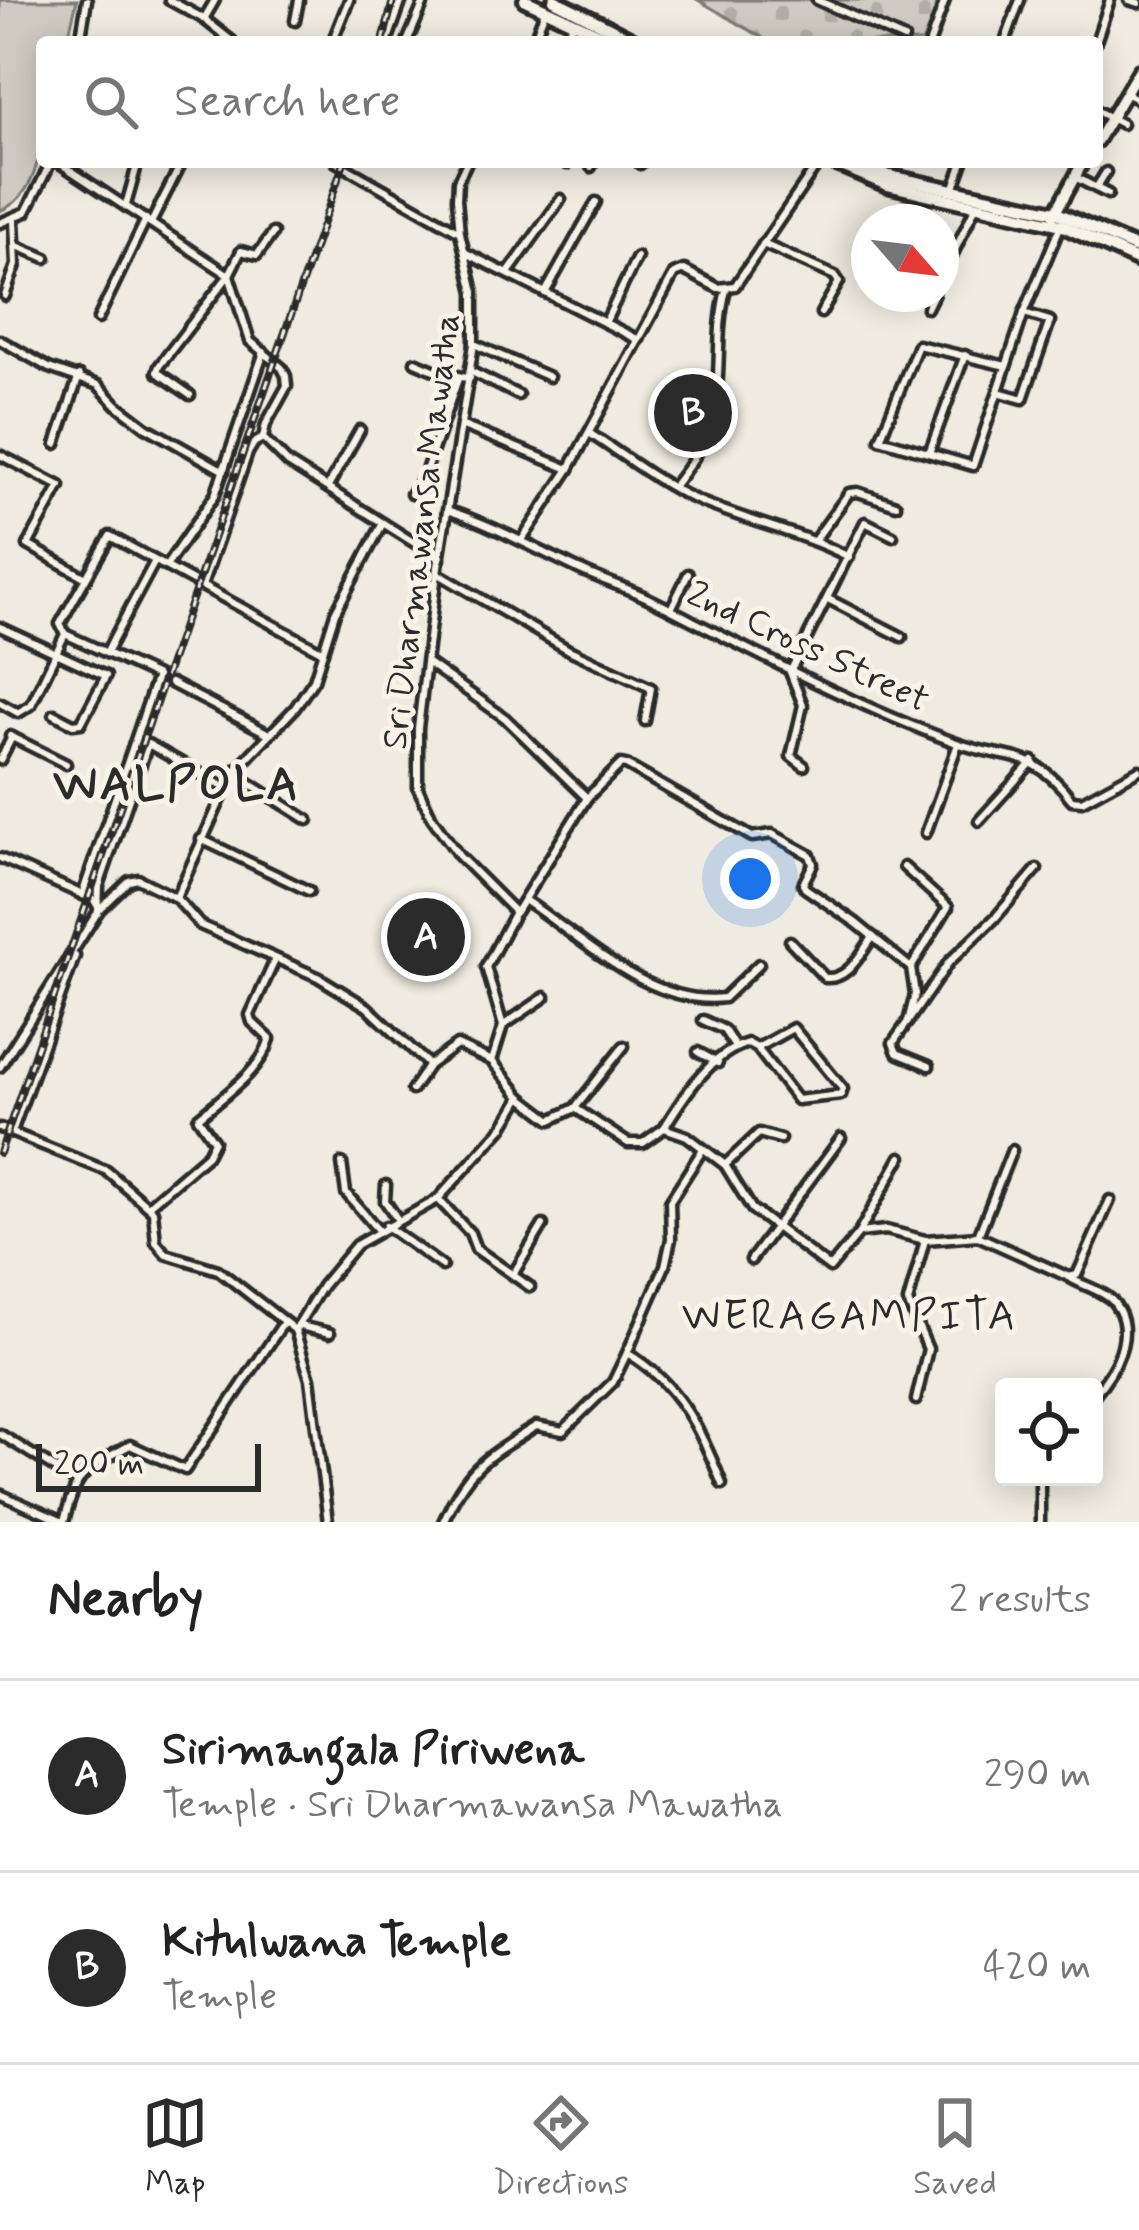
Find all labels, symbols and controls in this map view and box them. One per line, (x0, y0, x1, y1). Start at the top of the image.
search box (36, 36, 1103, 168)
icon: search (78, 69, 144, 135)
text: Search here (174, 73, 401, 132)
north arrow (851, 204, 959, 312)
street label: Sri Dharmawansa Mawatha (372, 311, 473, 752)
pin: B (654, 368, 732, 458)
street label: 2nd Cross Street (679, 572, 936, 725)
district label: WALPOLA (53, 754, 301, 817)
your location (720, 849, 780, 909)
pin: A (387, 892, 465, 982)
district label: WERAGAMPITA (682, 1290, 1018, 1345)
map controls (995, 1378, 1103, 1486)
button: locate (995, 1378, 1103, 1486)
scale bar (36, 1438, 261, 1491)
text: 200 m (54, 1443, 144, 1487)
text: Nearby (48, 1567, 203, 1633)
text: 2 results (949, 1575, 1091, 1626)
text: Sirimangala Piriwena (162, 1721, 584, 1780)
text: A (74, 1750, 100, 1801)
text: 290 m (984, 1750, 1091, 1801)
text: Temple · Sri Dharmawansa Mawatha (162, 1780, 783, 1831)
text: Kitulwana Temple (162, 1913, 511, 1972)
text: B (75, 1942, 99, 1993)
text: 420 m (983, 1942, 1091, 1993)
text: Temple (162, 1972, 277, 2023)
tab: Map (142, 2090, 208, 2206)
tab: Directions (493, 2090, 629, 2206)
tab: Saved (913, 2090, 997, 2206)

